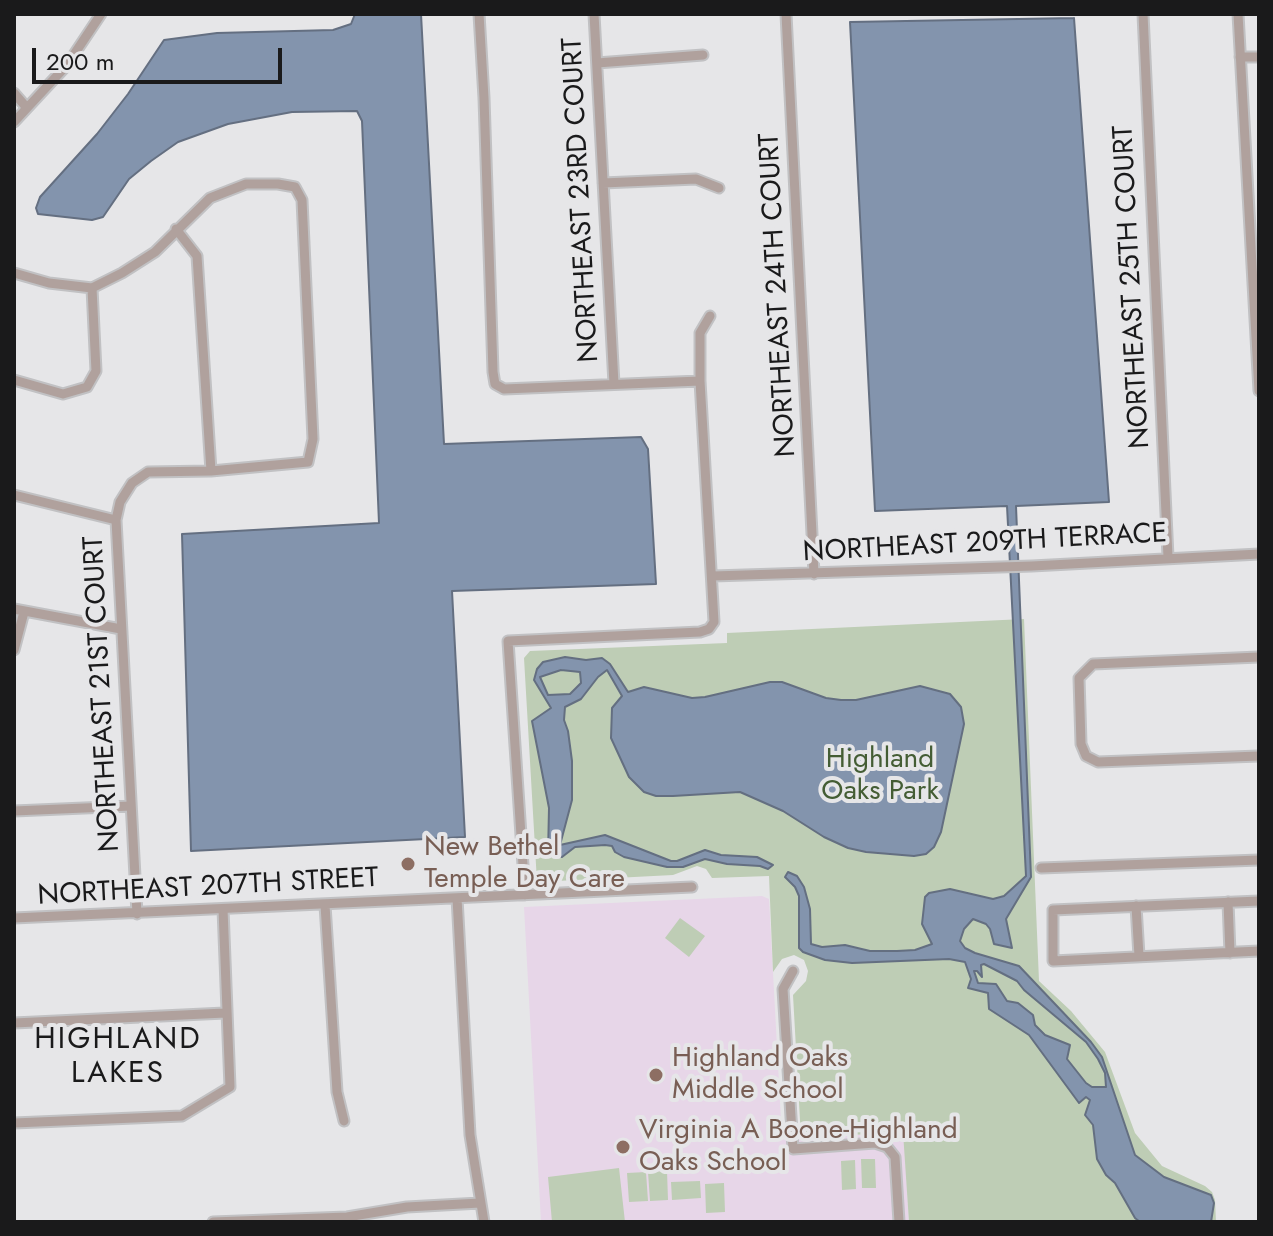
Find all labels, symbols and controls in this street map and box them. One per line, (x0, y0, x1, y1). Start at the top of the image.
scale bar (36, 32, 286, 82)
street label: NORTHEAST 23RD COURT (557, 37, 607, 363)
text: 200 m (46, 44, 114, 79)
street label: NORTHEAST 25TH COURT (1108, 124, 1158, 450)
street label: NORTHEAST 24TH COURT (754, 132, 804, 458)
street label: NORTHEAST 209TH TERRACE (802, 518, 1168, 570)
street label: NORTHEAST 21ST COURT (78, 535, 128, 853)
park label: Highland Oaks Park (821, 743, 939, 809)
place label: New Bethel Temple Day Care (424, 831, 625, 897)
marker: New Bethel Temple Day Care (399, 855, 417, 873)
street label: NORTHEAST 207TH STREET (37, 862, 379, 914)
district label: HIGHLAND LAKES (34, 1023, 202, 1094)
place label: Highland Oaks Middle School (672, 1042, 848, 1108)
marker: Highland Oaks Middle School (647, 1066, 665, 1084)
place label: Virginia A Boone-Highland Oaks School (639, 1114, 958, 1180)
marker: Virginia A Boone-Highland Oaks School (614, 1138, 632, 1156)

